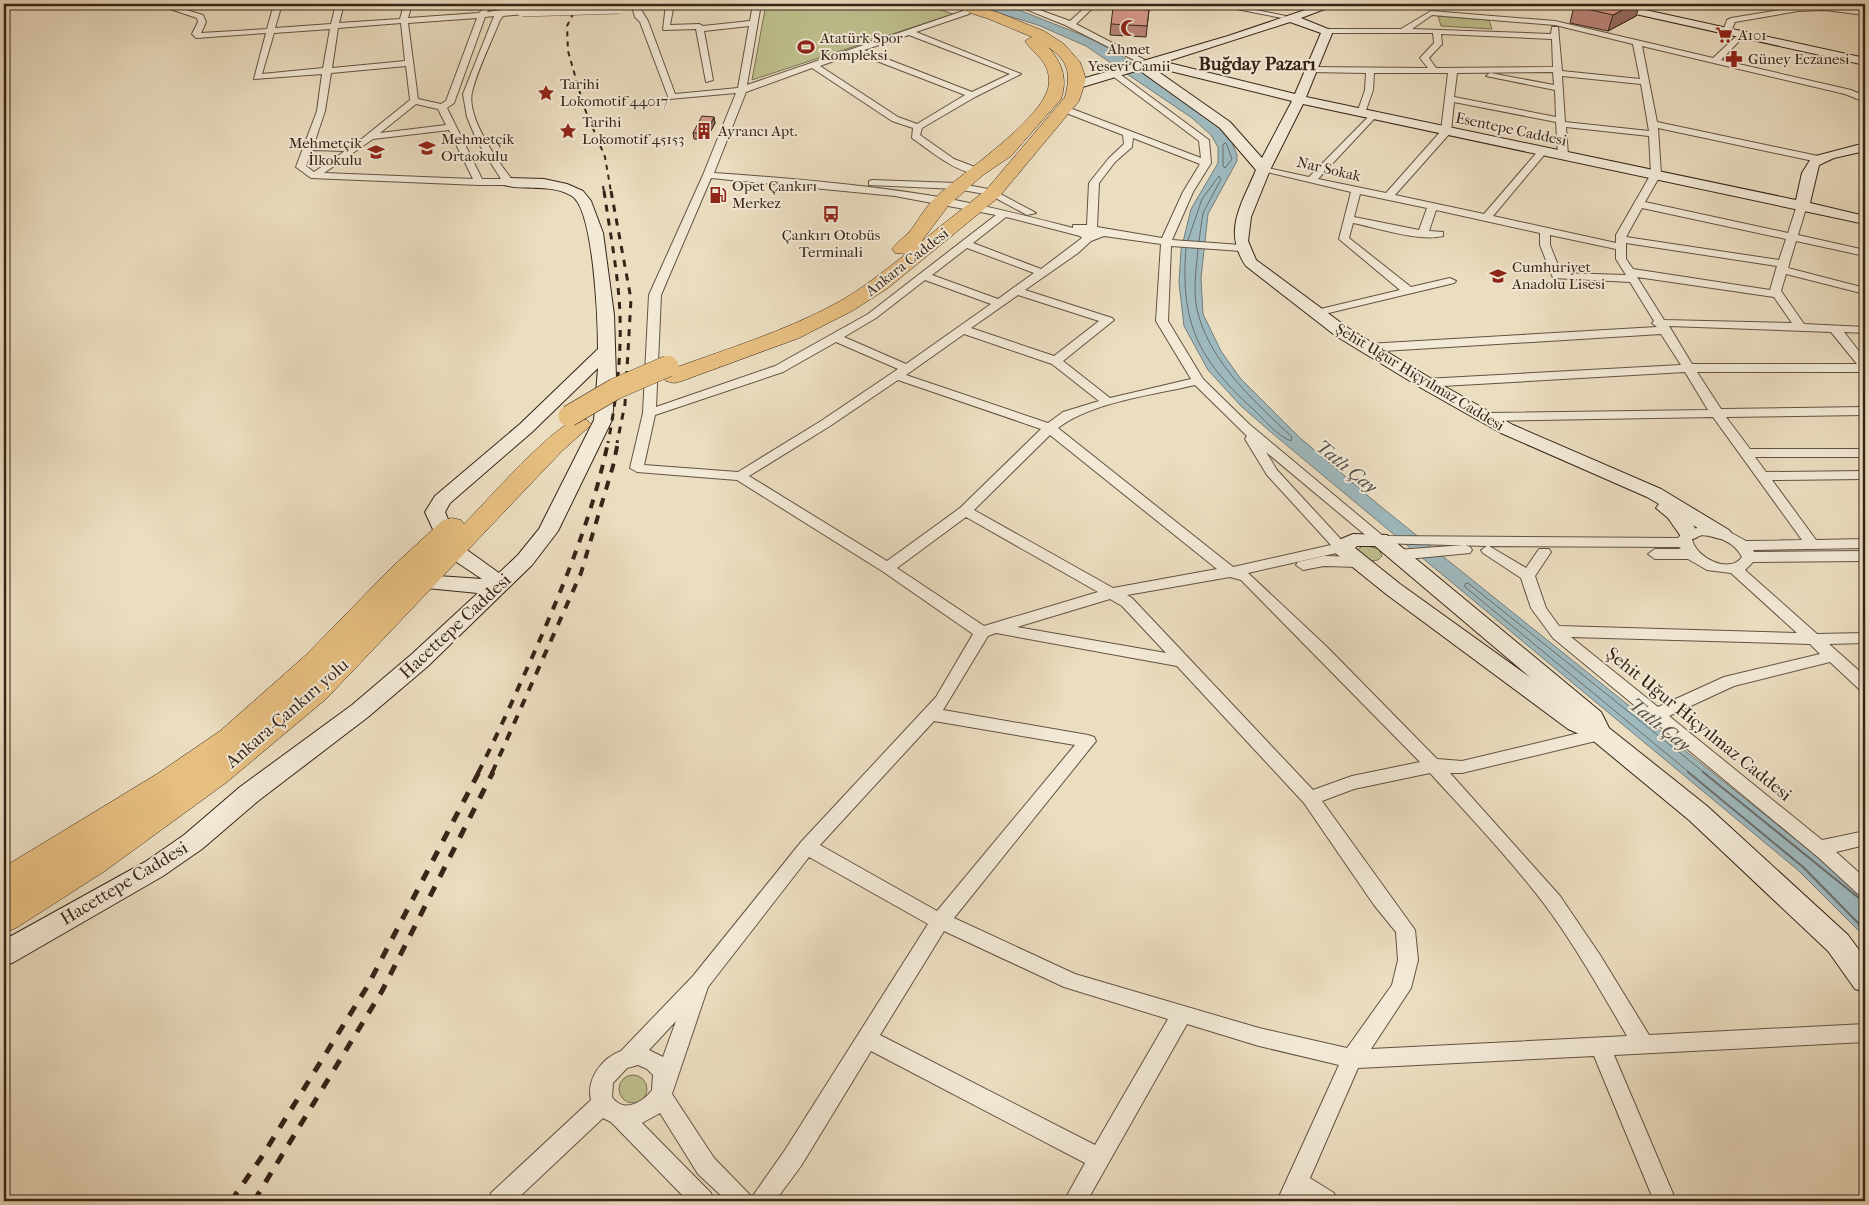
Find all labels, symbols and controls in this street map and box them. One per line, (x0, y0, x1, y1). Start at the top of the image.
mosque icon: Ahmet Yesevi Camii (1119, 18, 1139, 38)
supermarket icon: A101 (1714, 25, 1734, 45)
place label: A101 (1737, 26, 1767, 44)
place label: Atatürk Spor Kompleksi (819, 29, 903, 64)
sports icon: Atatürk Spor Kompleksi (796, 37, 816, 57)
place label: Ahmet Yesevi Camii (1087, 40, 1171, 75)
pharmacy icon: Güney Eczanesi (1724, 49, 1744, 69)
place label: Güney Eczanesi (1748, 50, 1850, 68)
district label: Buğday Pazarı (1198, 53, 1316, 75)
place label: Tarihi Lokomotif 44017 (560, 75, 668, 110)
place icon: Tarihi Lokomotif 44017 (536, 83, 556, 103)
street label: Esentepe Caddesi (1454, 108, 1569, 150)
place label: Tarihi Lokomotif 45153 (582, 113, 684, 148)
place icon: Tarihi Lokomotif 45153 (558, 121, 578, 141)
building icon: Ayrancı Apt. (694, 121, 714, 141)
place label: Ayrancı Apt. (717, 122, 798, 140)
place label: Mehmetçik Ortaokulu (441, 130, 515, 165)
place label: Mehmetçik İlkokulu (289, 134, 363, 169)
school or university icon: Mehmetçik Ortaokulu (417, 138, 437, 158)
school or university icon: Mehmetçik İlkokulu (366, 142, 386, 162)
street label: Nar Sokak (1295, 153, 1363, 185)
place label: Opet Çankırı Merkez (732, 177, 817, 212)
fuel station icon: Opet Çankırı Merkez (708, 185, 728, 205)
bus stop icon: Çankırı Otobüs Terminali (821, 204, 841, 224)
street label: Ankara Caddesi (861, 224, 953, 301)
place label: Çankırı Otobüs Terminali (782, 226, 881, 261)
place label: Cumhuriyet Anadolu Lisesi (1511, 258, 1606, 293)
school or university icon: Cumhuriyet Anadolu Lisesi (1488, 266, 1508, 286)
street label: Şehit Uğur Hiçyılmaz Caddesi (1332, 319, 1508, 435)
water label: Tatlı Çay (1311, 435, 1382, 499)
street label: Hacettepe Caddesi (395, 569, 516, 683)
street label: Şehit Uğur Hiçyılmaz Caddesi (1602, 643, 1796, 806)
street label: Ankara-Çankırı yolu (221, 654, 354, 774)
water label: Tatlı Çay (1624, 693, 1695, 757)
street label: Hacettepe Caddesi (57, 837, 192, 930)

